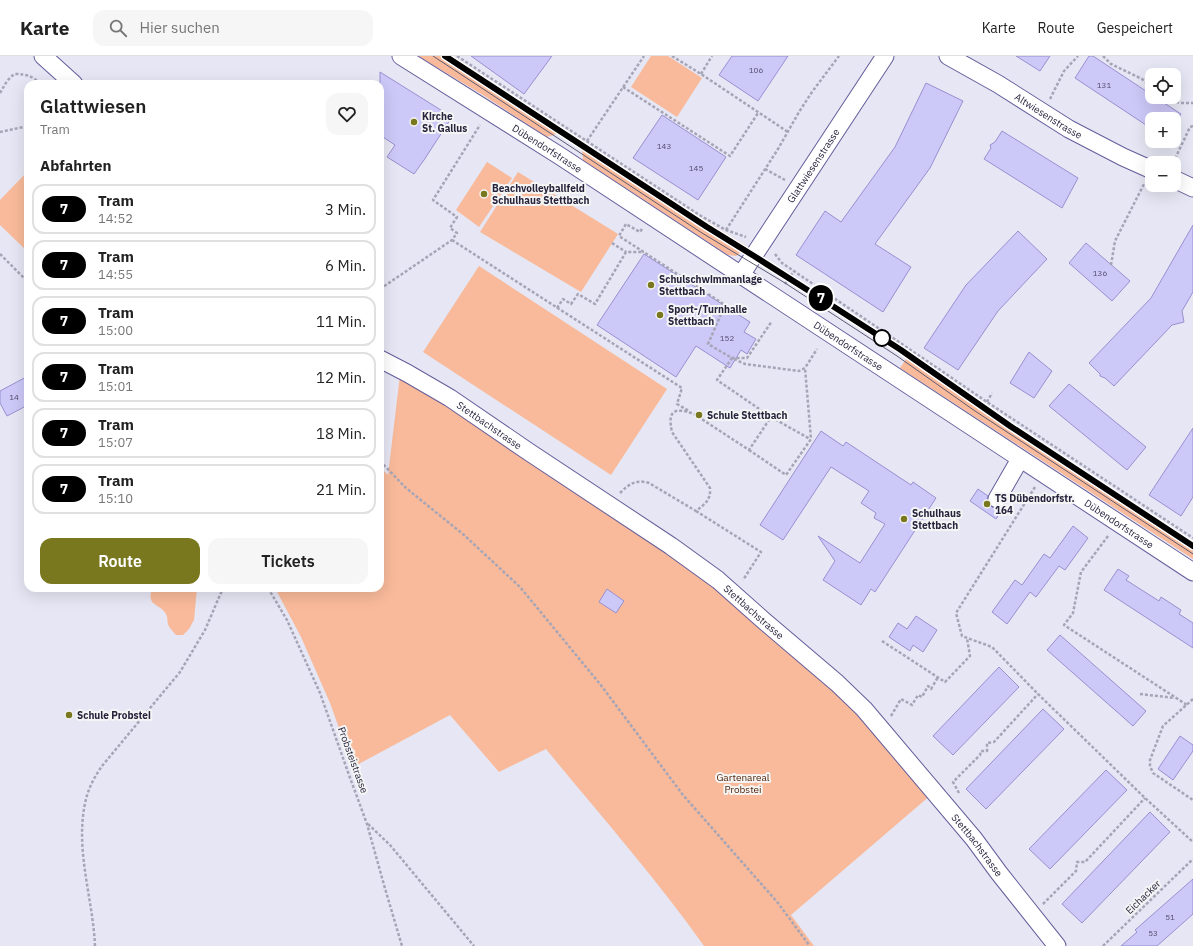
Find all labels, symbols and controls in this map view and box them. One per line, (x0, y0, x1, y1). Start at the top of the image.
search box (93, 10, 373, 46)
text: Karte (20, 16, 69, 40)
icon: search (107, 17, 129, 39)
text: Hier suchen (139, 18, 220, 37)
text: Karte (982, 19, 1016, 37)
text: Route (1038, 19, 1075, 37)
text: Gespeichert (1097, 19, 1173, 37)
house number: 106 (749, 65, 763, 75)
map controls (1145, 68, 1181, 192)
button: locate (1145, 68, 1181, 104)
house number: 131 (1097, 80, 1111, 90)
street label: Altwiesenstrasse (1012, 90, 1085, 141)
button: heart (326, 93, 368, 135)
text: Glattwiesen (40, 94, 146, 118)
place label: Kirche St. Gallus (422, 110, 467, 135)
button: + (1145, 112, 1181, 148)
marker: Kirche St. Gallus (409, 117, 419, 127)
text: Tram (40, 121, 70, 138)
street label: Dübendorfstrasse (510, 121, 585, 176)
street label: Glattwiesenstrasse (784, 126, 842, 205)
house number: 143 (657, 141, 671, 151)
text: Abfahrten (40, 156, 111, 175)
button: − (1145, 156, 1181, 192)
house number: 145 (689, 163, 703, 173)
place label: Beachvolleyballfeld Schulhaus Stettbach (492, 182, 590, 207)
marker: Beachvolleyballfeld Schulhaus Stettbach (479, 189, 489, 199)
text: Tram (98, 191, 134, 210)
text: 7 (60, 200, 68, 218)
text: 3 Min. (325, 200, 366, 219)
text: 14:52 (98, 210, 133, 227)
text: Tram (98, 247, 134, 266)
text: 7 (60, 256, 68, 274)
text: 6 Min. (325, 256, 366, 275)
text: 14:55 (98, 266, 133, 283)
house number: 136 (1093, 268, 1107, 278)
place label: Schulschwimmanlage Stettbach (659, 273, 762, 298)
marker: Schulschwimmanlage Stettbach (646, 280, 656, 290)
line badge: 7 (808, 285, 834, 311)
text: 7 (817, 289, 825, 307)
text: Tram (98, 303, 134, 322)
place label: Sport-/Turnhalle Stettbach (668, 303, 748, 328)
marker: Sport-/Turnhalle Stettbach (655, 310, 665, 320)
text: 7 (60, 312, 68, 330)
text: 11 Min. (316, 312, 366, 331)
street label: Dübendorfstrasse (811, 318, 886, 373)
text: 15:00 (98, 322, 133, 339)
unlabelled marker (873, 329, 891, 347)
house number: 152 (720, 333, 734, 343)
text: Tram (98, 359, 134, 378)
text: 7 (60, 368, 68, 386)
text: 12 Min. (316, 368, 366, 387)
text: 15:01 (98, 378, 133, 395)
house number: 14 (9, 392, 19, 402)
street label: Stettbachstrasse (454, 398, 525, 452)
place label: Schule Stettbach (707, 409, 787, 422)
marker: Schule Stettbach (694, 410, 704, 420)
text: Tram (98, 415, 134, 434)
text: 7 (60, 424, 68, 442)
text: 18 Min. (316, 424, 366, 443)
text: 15:07 (98, 434, 133, 451)
text: Tram (98, 471, 134, 490)
text: 7 (60, 480, 68, 498)
text: 21 Min. (316, 480, 366, 499)
text: 15:10 (98, 490, 133, 507)
place label: TS Dübendorfstr. 164 (995, 492, 1075, 517)
street label: Dübendorfstrasse (1082, 496, 1157, 551)
marker: TS Dübendorfstr. 164 (982, 499, 992, 509)
place label: Schulhaus Stettbach (912, 507, 961, 532)
marker: Schulhaus Stettbach (899, 514, 909, 524)
button: Route (40, 538, 200, 584)
button: Tickets (208, 538, 368, 584)
street label: Stettbachstrasse (721, 582, 787, 642)
place label: Schule Probstei (77, 709, 151, 722)
marker: Schule Probstei (64, 710, 74, 720)
street label: Probsteistrasse (335, 725, 371, 795)
park label: Gartenareal Probstei (716, 771, 770, 796)
street label: Stettbachstrasse (949, 811, 1006, 879)
street label: Eichacker (1123, 877, 1163, 917)
house number: 51 (1165, 912, 1175, 922)
house number: 53 (1148, 928, 1158, 938)

